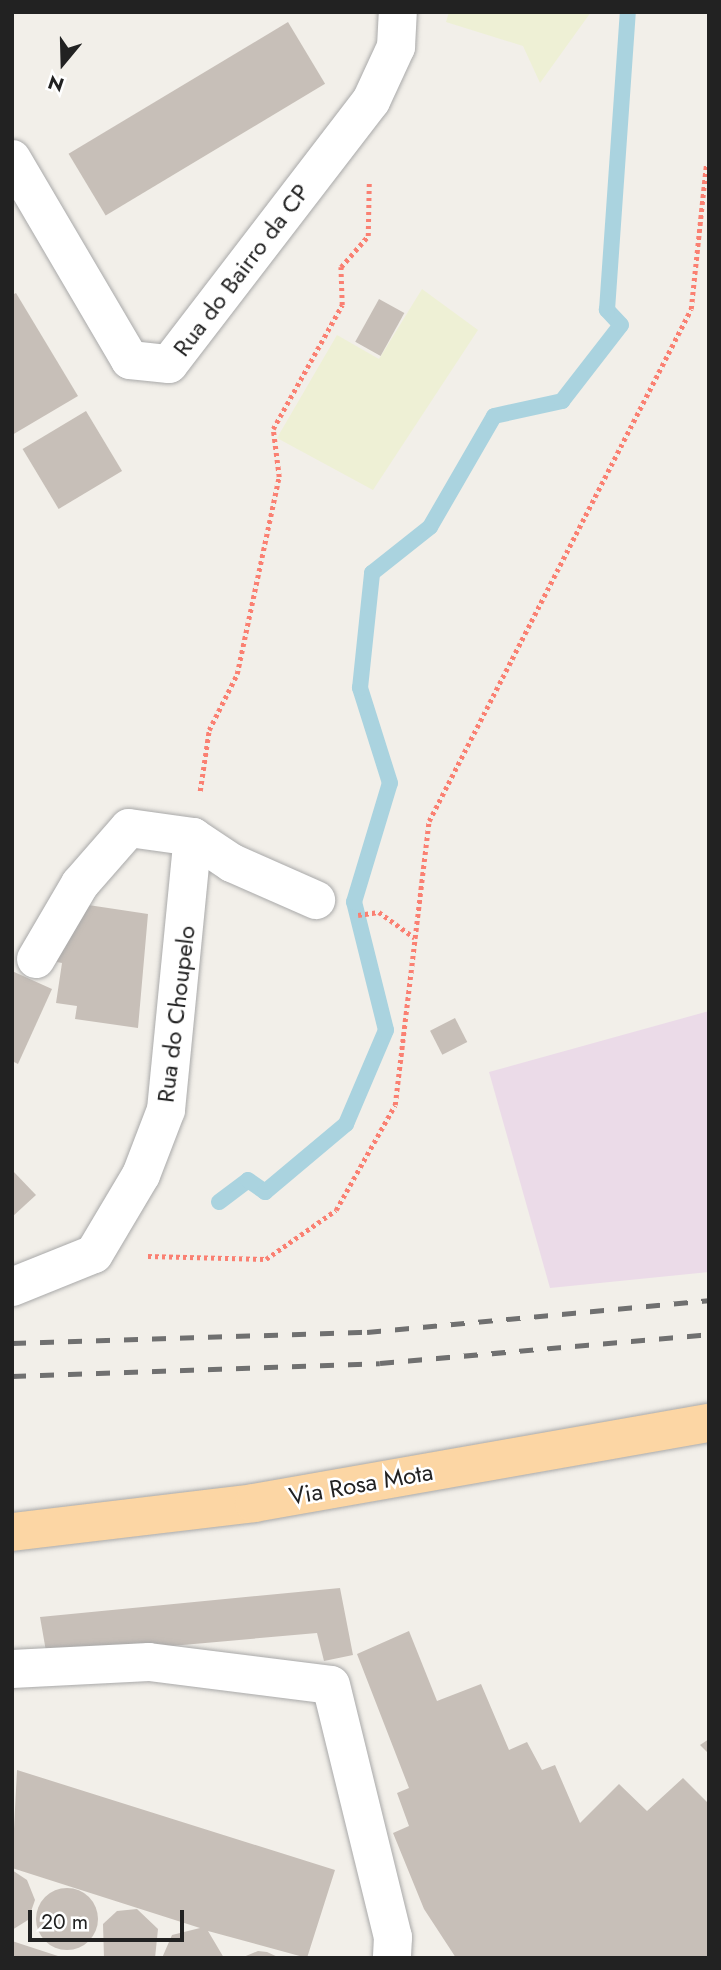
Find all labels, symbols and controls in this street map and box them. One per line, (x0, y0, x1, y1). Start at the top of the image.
north arrow (28, 28, 98, 98)
text: N (44, 68, 68, 99)
street label: Rua do Bairro da CP (167, 178, 315, 362)
street label: Rua do Choupelo (151, 924, 201, 1104)
street label: Via Rosa Mota (287, 1457, 435, 1511)
scale bar (32, 1896, 187, 1940)
text: 20 m (41, 1907, 88, 1937)

